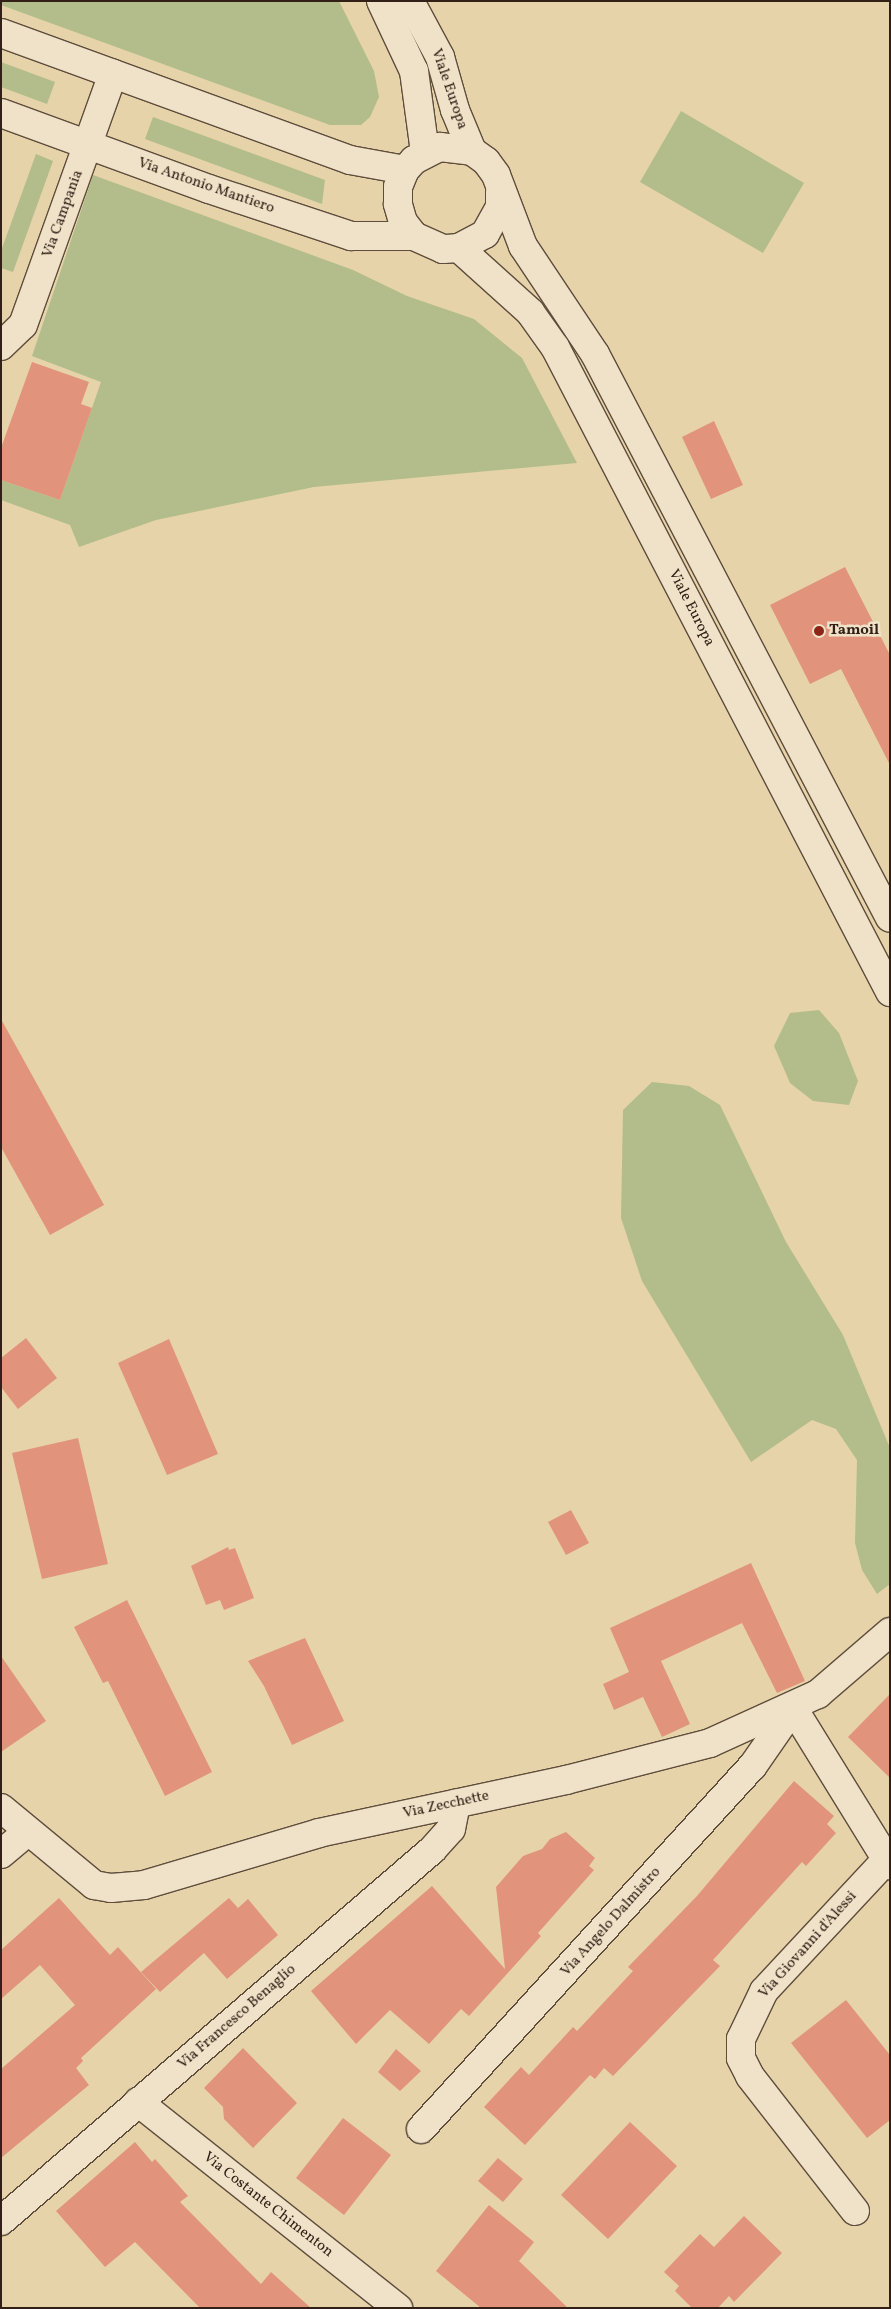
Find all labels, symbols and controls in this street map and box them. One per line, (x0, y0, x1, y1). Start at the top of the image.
street label: Viale Europa (427, 46, 471, 132)
street label: Via Antonio Mantiero (135, 154, 277, 218)
street label: Via Campania (39, 168, 87, 260)
street label: Viale Europa (664, 567, 718, 649)
place label: Tamoil (829, 622, 879, 640)
marker: Tamoil (813, 625, 825, 637)
street label: Via Zecchette (401, 1787, 491, 1823)
street label: Via Angelo Dalmistro (557, 1864, 665, 1980)
street label: Via Giovanni d'Alessi (755, 1888, 861, 2002)
street label: Via Francesco Benaglio (174, 1961, 300, 2073)
street label: Via Costante Chimenton (199, 2149, 337, 2261)

